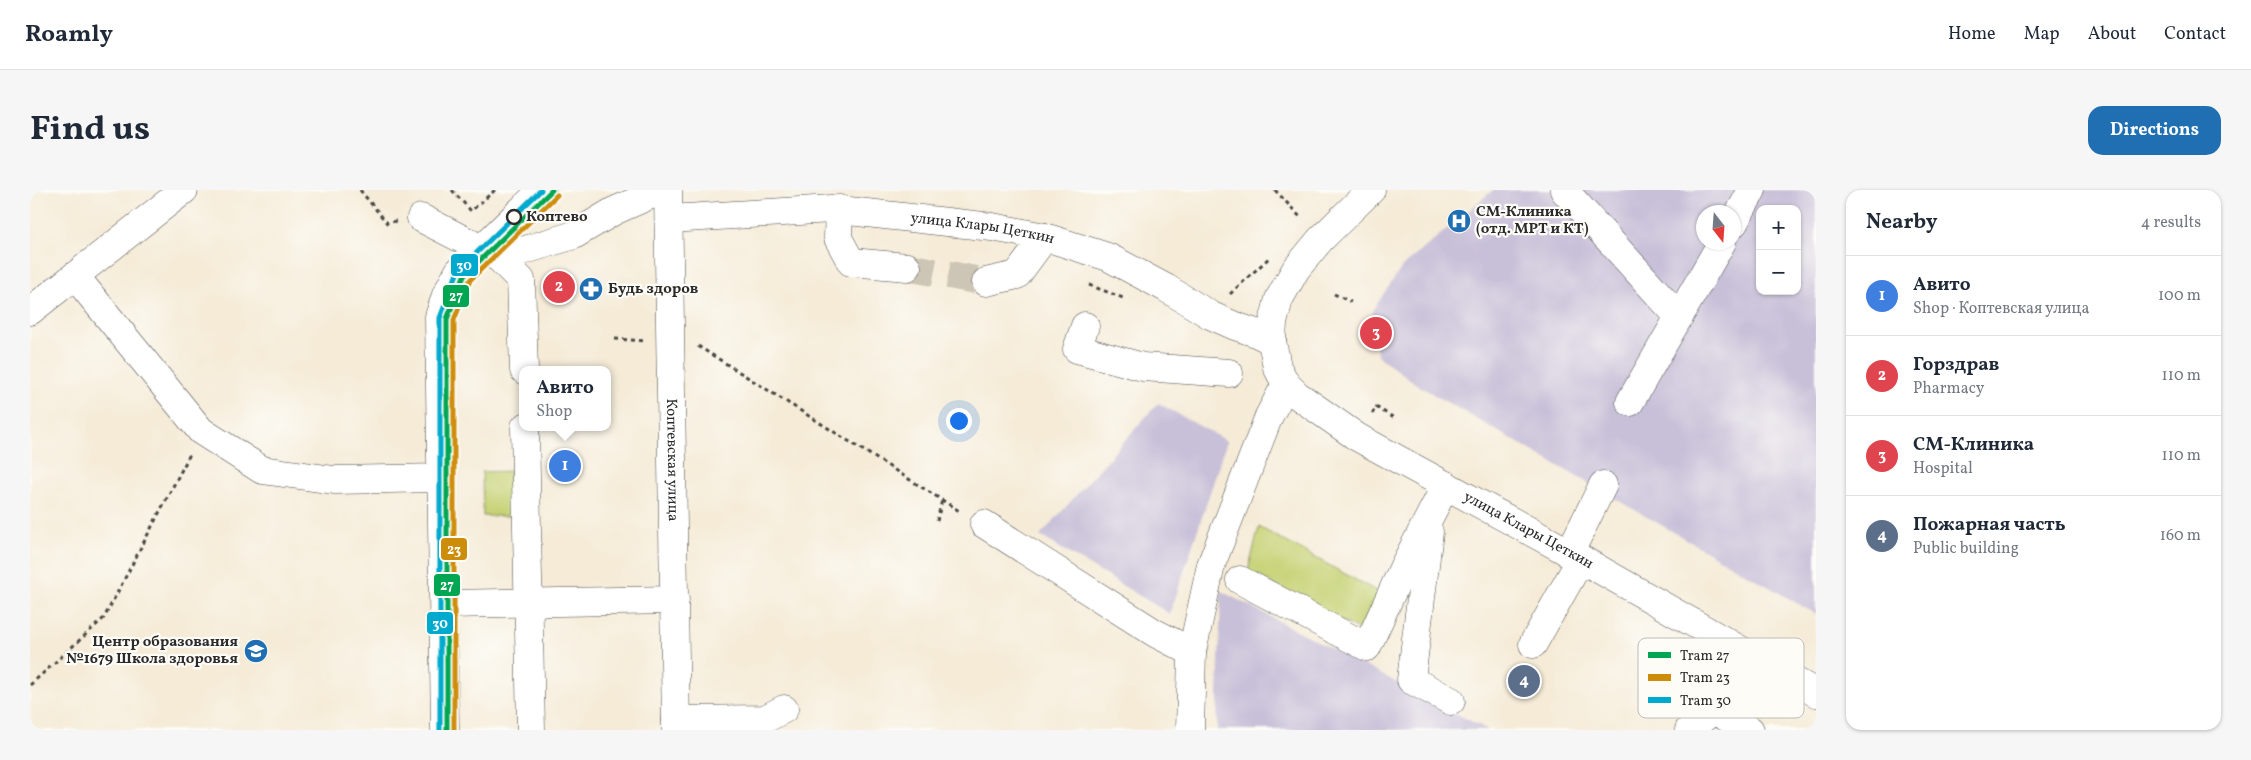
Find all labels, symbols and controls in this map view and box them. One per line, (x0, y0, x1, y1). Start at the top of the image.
text: Roamly (25, 18, 113, 52)
text: Home (1948, 22, 1996, 47)
text: Map (2024, 22, 2060, 47)
text: About (2088, 22, 2136, 47)
text: Contact (2164, 22, 2226, 47)
text: Find us (30, 106, 150, 154)
button: Directions (2088, 106, 2221, 155)
place label: СМ-Клиника (отд. МРТ и КТ) (1476, 202, 1589, 240)
north arrow (1696, 205, 1741, 250)
map controls (1756, 205, 1801, 295)
button: + (1756, 205, 1801, 250)
place label: Коптево (526, 207, 588, 228)
street label: улица Клары Цеткин (909, 207, 1057, 250)
hospital icon: СМ-Клиника (отд. МРТ и КТ) (1446, 208, 1472, 234)
text: Nearby (1866, 208, 1937, 237)
marker: Коптево (506, 209, 522, 225)
text: 4 results (2141, 212, 2201, 234)
button: − (1756, 250, 1801, 295)
line badge: 30 (450, 253, 479, 277)
text: 30 (456, 257, 472, 276)
pin: 2 (543, 268, 575, 306)
text: Авито (1913, 272, 1971, 298)
pharmacy icon: Будь здоров (578, 276, 604, 302)
place label: Будь здоров (608, 279, 699, 300)
line badge: 27 (442, 284, 470, 308)
text: 1 (1879, 285, 1885, 307)
text: 100 m (2158, 285, 2201, 307)
text: 27 (449, 288, 463, 307)
text: Shop · Коптевская улица (1913, 298, 2090, 320)
pin: 3 (1360, 314, 1392, 352)
text: Горздрав (1913, 352, 2000, 378)
text: 2 (1878, 365, 1886, 387)
text: 110 m (2162, 365, 2201, 387)
popup (519, 366, 611, 431)
text: Авито (536, 375, 594, 401)
text: Pharmacy (1913, 378, 1984, 400)
street label: Коптевская улица (661, 398, 683, 522)
text: Shop (536, 401, 572, 423)
your location (946, 408, 972, 434)
text: СМ-Клиника (1913, 432, 2034, 458)
text: 3 (1878, 445, 1886, 467)
text: 110 m (2162, 445, 2201, 467)
pin: 1 (549, 447, 581, 485)
text: Hospital (1913, 458, 1973, 480)
street label: улица Клары Цеткин (1460, 486, 1597, 574)
text: Пожарная часть (1913, 512, 2066, 538)
text: 4 (1877, 525, 1887, 547)
text: 160 m (2160, 525, 2201, 547)
line badge: 23 (440, 537, 468, 561)
text: Public building (1913, 538, 2019, 560)
text: 23 (447, 541, 461, 560)
line badge: 27 (433, 573, 461, 597)
text: 27 (440, 577, 454, 596)
line badge: 30 (426, 611, 454, 635)
text: 30 (432, 615, 448, 634)
place label: Центр образования №1679 Школа здоровья (66, 632, 238, 670)
school or university icon: Центр образования №1679 Школа здоровья (243, 638, 269, 664)
legend (1638, 638, 1804, 718)
text: Tram 27 (1680, 647, 1730, 666)
pin: 4 (1508, 662, 1540, 700)
text: Tram 23 (1680, 669, 1730, 688)
text: Tram 30 (1680, 692, 1731, 711)

